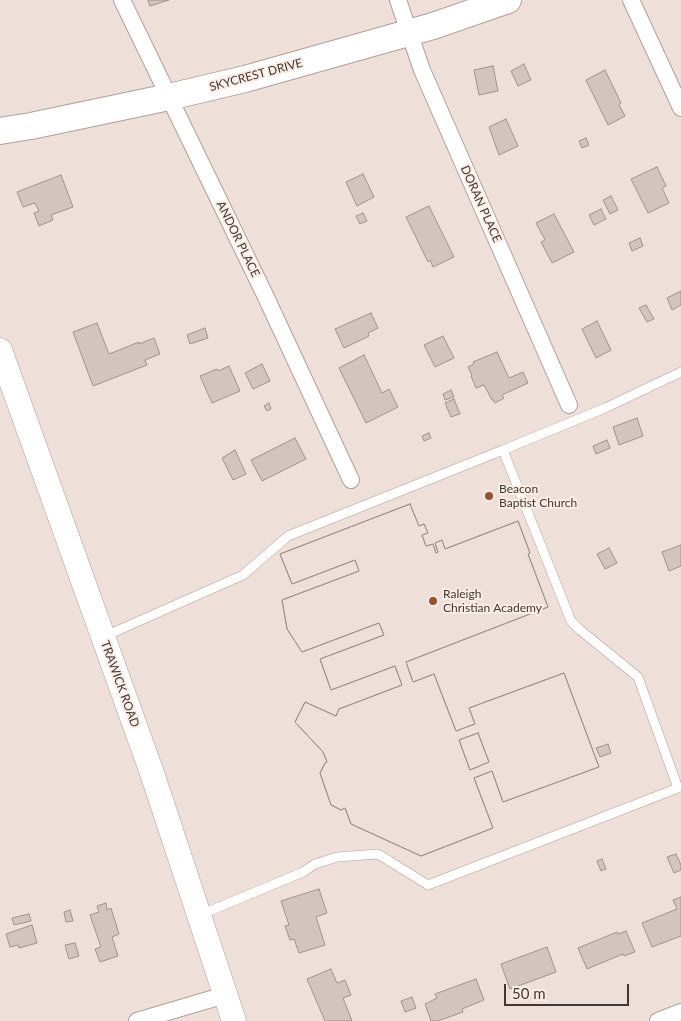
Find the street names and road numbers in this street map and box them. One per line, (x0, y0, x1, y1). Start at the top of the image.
street label: SKYCREST DRIVE (208, 56, 304, 94)
street label: DORAN PLACE (458, 163, 504, 245)
street label: ANDOR PLACE (213, 199, 263, 279)
street label: TRAWICK ROAD (98, 639, 142, 729)

